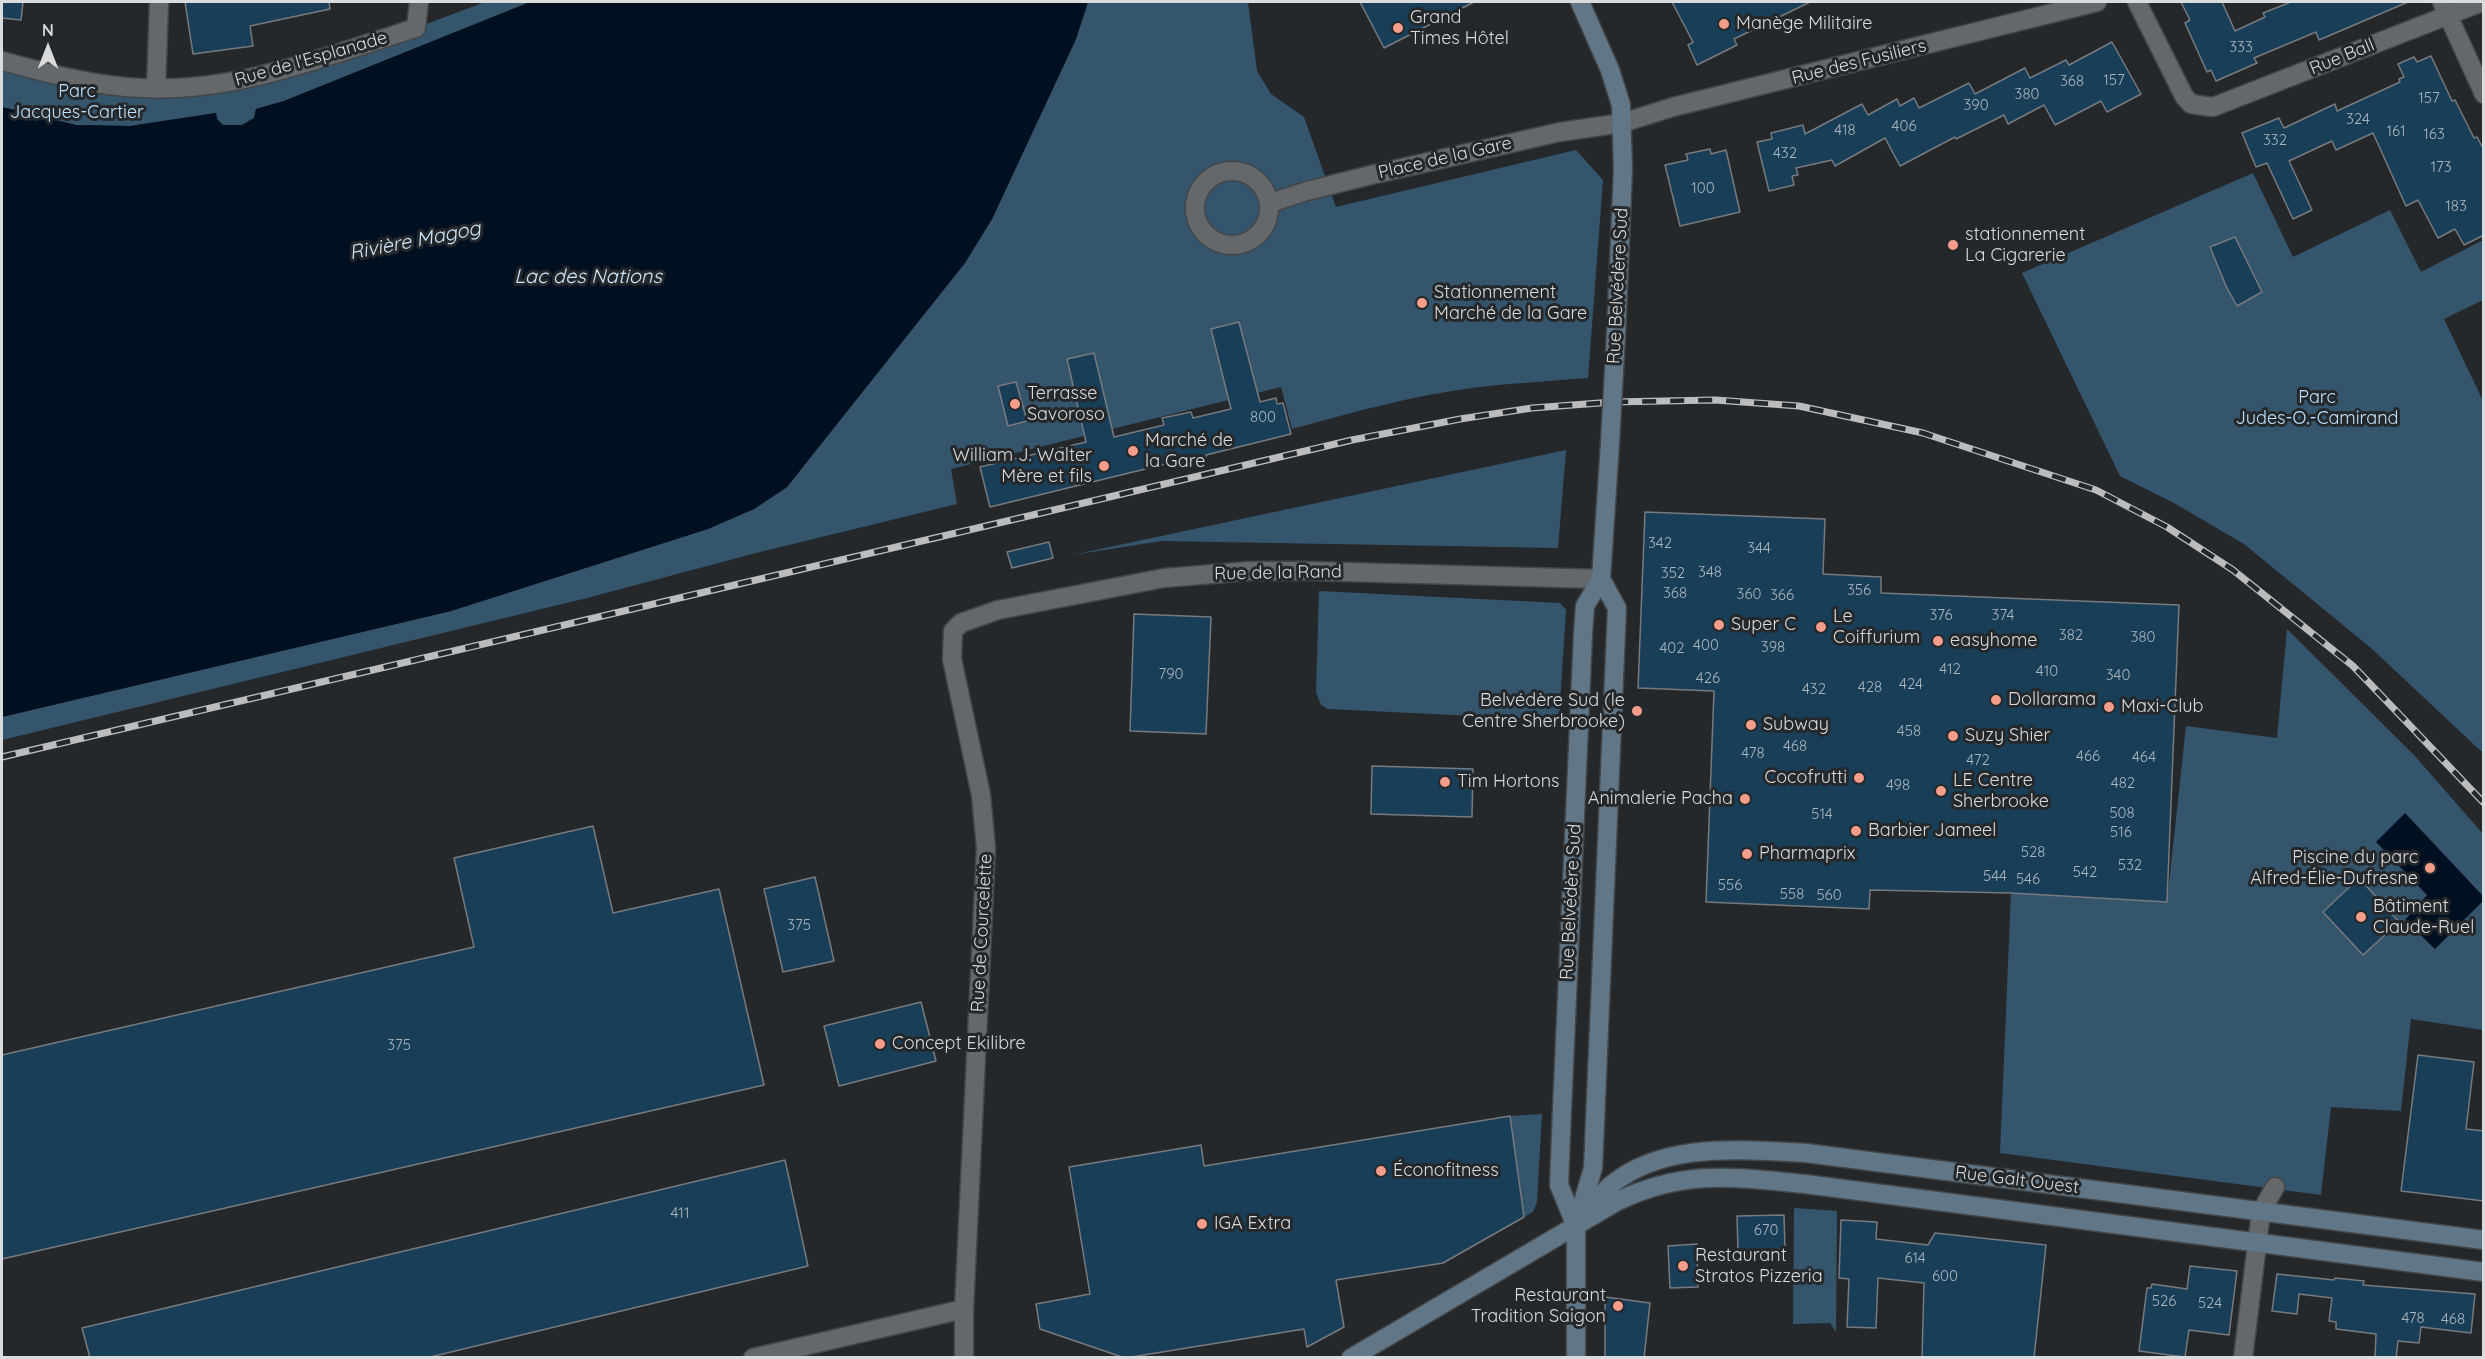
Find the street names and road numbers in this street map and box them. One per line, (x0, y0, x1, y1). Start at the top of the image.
street label: Rue de l'Esplanade (232, 27, 390, 91)
street label: Rue Ball (2306, 34, 2378, 80)
street label: Rue des Fusiliers (1790, 35, 1928, 89)
street label: Place de la Gare (1376, 132, 1514, 184)
street label: Rue Belvédère Sud (1603, 207, 1633, 365)
street label: Rue de la Rand (1214, 561, 1342, 585)
street label: Rue Belvédère Sud (1556, 823, 1586, 981)
street label: Rue de Courcelette (967, 853, 997, 1013)
street label: Rue Galt Ouest (1954, 1162, 2080, 1198)

